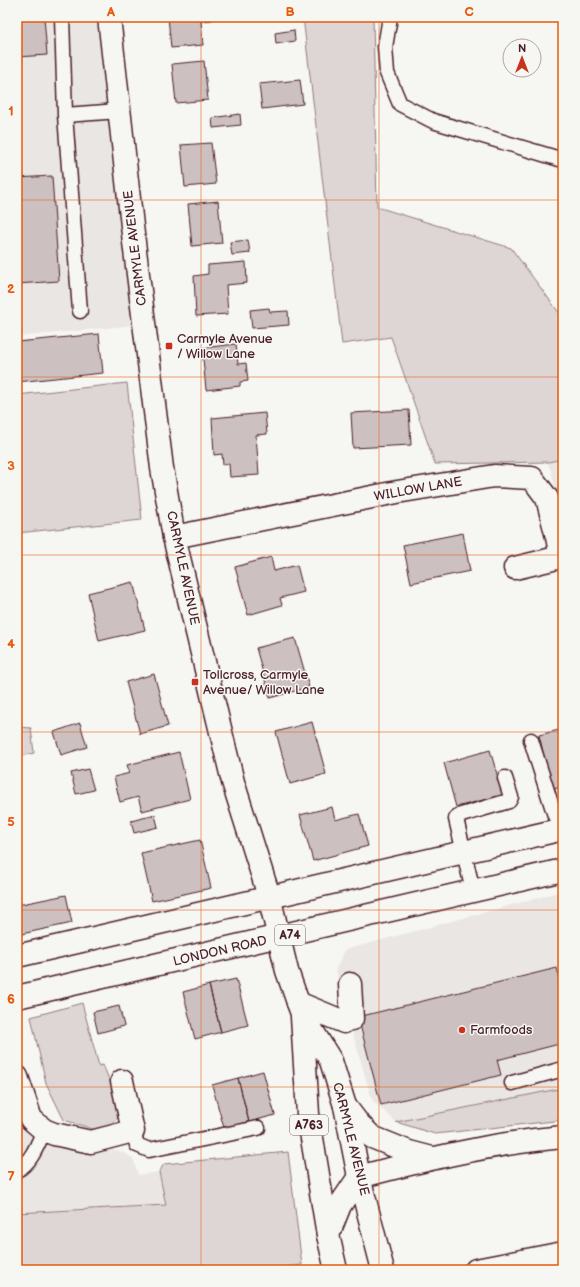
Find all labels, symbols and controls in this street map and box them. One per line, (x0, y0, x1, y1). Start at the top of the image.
text: A (106, 4, 115, 20)
text: B (285, 4, 295, 20)
text: C (464, 4, 474, 20)
north arrow (502, 38, 542, 78)
text: N (518, 42, 526, 55)
text: 1 (8, 103, 14, 119)
street label: CARMYLE AVENUE (120, 189, 150, 307)
text: 2 (7, 281, 15, 297)
place label: Carmyle Avenue / Willow Lane (177, 331, 273, 362)
marker: Carmyle Avenue / Willow Lane (164, 341, 174, 351)
text: 3 (7, 458, 15, 474)
street label: WILLOW LANE (373, 473, 464, 505)
street label: CARMYLE AVENUE (163, 510, 203, 627)
text: 4 (7, 636, 15, 652)
place label: Tollcross, Carmyle Avenue/ Willow Lane (203, 667, 325, 698)
marker: Tollcross, Carmyle Avenue/ Willow Lane (190, 677, 200, 687)
text: 5 (7, 814, 15, 830)
road number: A74 (275, 925, 305, 945)
street label: LONDON ROAD (172, 932, 268, 970)
text: 6 (7, 991, 15, 1007)
place label: Farmfoods (470, 1022, 533, 1038)
marker: Farmfoods (457, 1025, 467, 1035)
street label: CARMYLE AVENUE (329, 1081, 373, 1198)
road number: A763 (290, 1115, 328, 1135)
text: 7 (7, 1169, 15, 1185)

